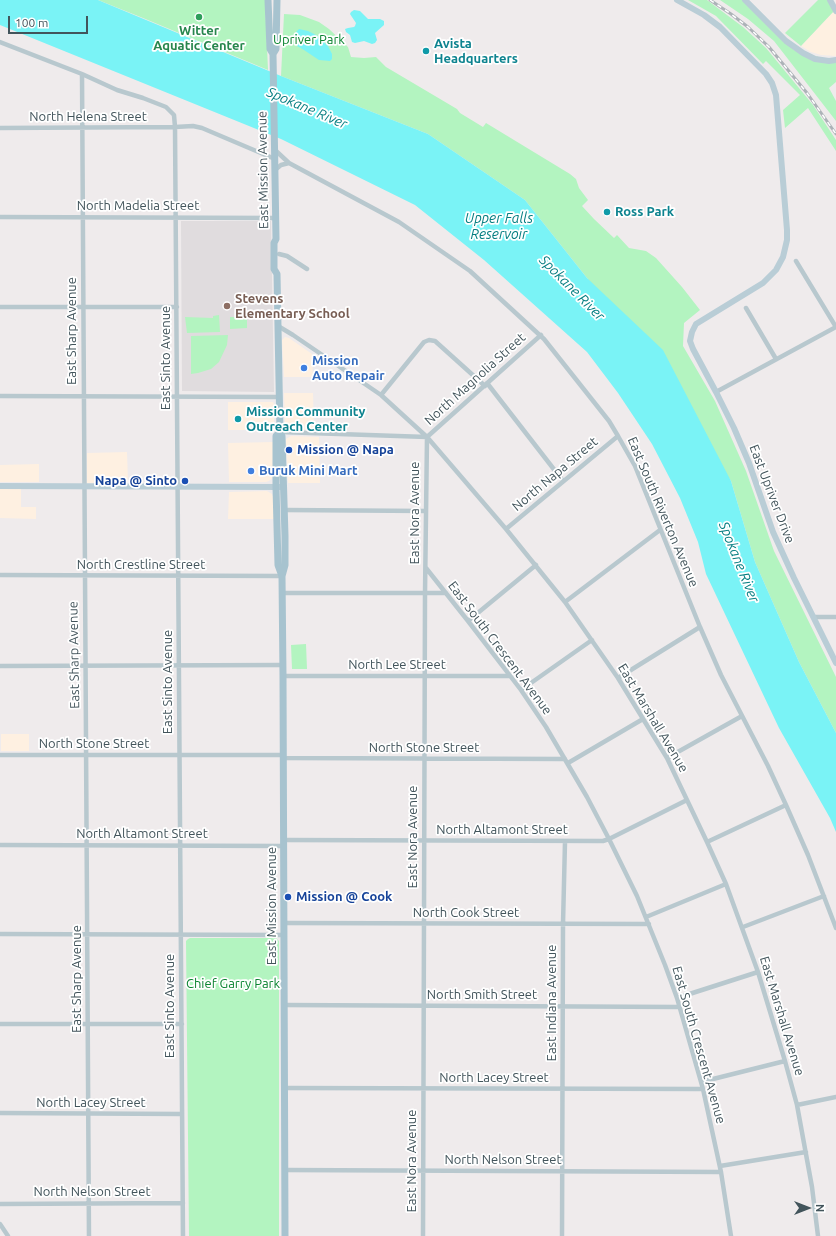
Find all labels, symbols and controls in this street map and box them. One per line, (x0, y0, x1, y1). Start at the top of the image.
scale bar (10, 8, 90, 34)
marker: Witter Aquatic Center (194, 12, 204, 22)
text: 100 m (15, 16, 48, 29)
place label: Witter Aquatic Center (153, 23, 245, 54)
park label: Upriver Park (273, 32, 345, 48)
place label: Avista Headquarters (434, 36, 518, 67)
marker: Avista Headquarters (421, 46, 431, 56)
water label: Spokane River (264, 84, 350, 132)
street label: North Helena Street (29, 109, 147, 125)
street label: East Mission Avenue (254, 111, 272, 229)
street label: North Madelia Street (77, 198, 199, 214)
place label: Ross Park (615, 204, 674, 220)
marker: Ross Park (602, 207, 612, 217)
water label: Upper Falls Reservoir (465, 210, 533, 242)
water label: Spokane River (536, 252, 608, 324)
street label: East Sharp Avenue (64, 277, 80, 385)
place label: Stevens Elementary School (235, 291, 350, 322)
marker: Stevens Elementary School (222, 301, 232, 311)
street label: East Sinto Avenue (158, 306, 174, 410)
street label: North Magnolia Street (421, 330, 529, 428)
place label: Mission Auto Repair (312, 353, 385, 384)
marker: Mission Auto Repair (299, 363, 309, 373)
place label: Mission Community Outreach Center (246, 404, 365, 435)
marker: Mission Community Outreach Center (233, 414, 243, 424)
street label: North Napa Street (509, 434, 601, 514)
street label: East South Riverton Avenue (624, 435, 702, 589)
place label: Mission @ Napa (297, 442, 394, 458)
street label: East Upriver Drive (746, 442, 798, 546)
marker: Mission @ Napa (284, 445, 294, 455)
street label: East Nora Avenue (407, 462, 423, 564)
place label: Buruk Mini Mart (259, 463, 358, 479)
marker: Buruk Mini Mart (246, 466, 256, 476)
place label: Napa @ Sinto (95, 473, 177, 489)
marker: Napa @ Sinto (180, 476, 190, 486)
water label: Spokane River (715, 519, 763, 605)
street label: North Crestline Street (77, 557, 205, 573)
street label: East South Crescent Avenue (445, 578, 555, 718)
street label: East Sharp Avenue (65, 601, 83, 709)
street label: East Sinto Avenue (160, 630, 176, 734)
street label: North Lee Street (348, 657, 446, 673)
street label: East Marshall Avenue (614, 661, 692, 775)
street label: North Stone Street (39, 736, 149, 752)
street label: North Stone Street (369, 740, 479, 756)
street label: East Nora Avenue (405, 786, 421, 888)
street label: North Altamont Street (436, 822, 568, 838)
street label: North Altamont Street (76, 826, 208, 842)
street label: East Mission Avenue (264, 847, 280, 965)
place label: Mission @ Cook (296, 889, 392, 905)
marker: Mission @ Cook (283, 892, 293, 902)
street label: North Cook Street (413, 905, 519, 921)
street label: East Sharp Avenue (69, 925, 85, 1033)
street label: East Indiana Avenue (544, 945, 560, 1061)
street label: East Sinto Avenue (162, 954, 178, 1058)
street label: East Marshall Avenue (756, 954, 808, 1078)
street label: East South Crescent Avenue (669, 964, 729, 1126)
park label: Chief Garry Park (186, 976, 280, 992)
street label: North Smith Street (427, 987, 537, 1003)
street label: North Lacey Street (439, 1070, 549, 1086)
street label: North Lacey Street (36, 1095, 146, 1111)
street label: East Nora Avenue (404, 1110, 420, 1212)
street label: North Nelson Street (444, 1152, 562, 1168)
street label: North Nelson Street (33, 1184, 151, 1200)
north arrow (788, 1188, 828, 1228)
text: N (814, 1204, 826, 1212)

